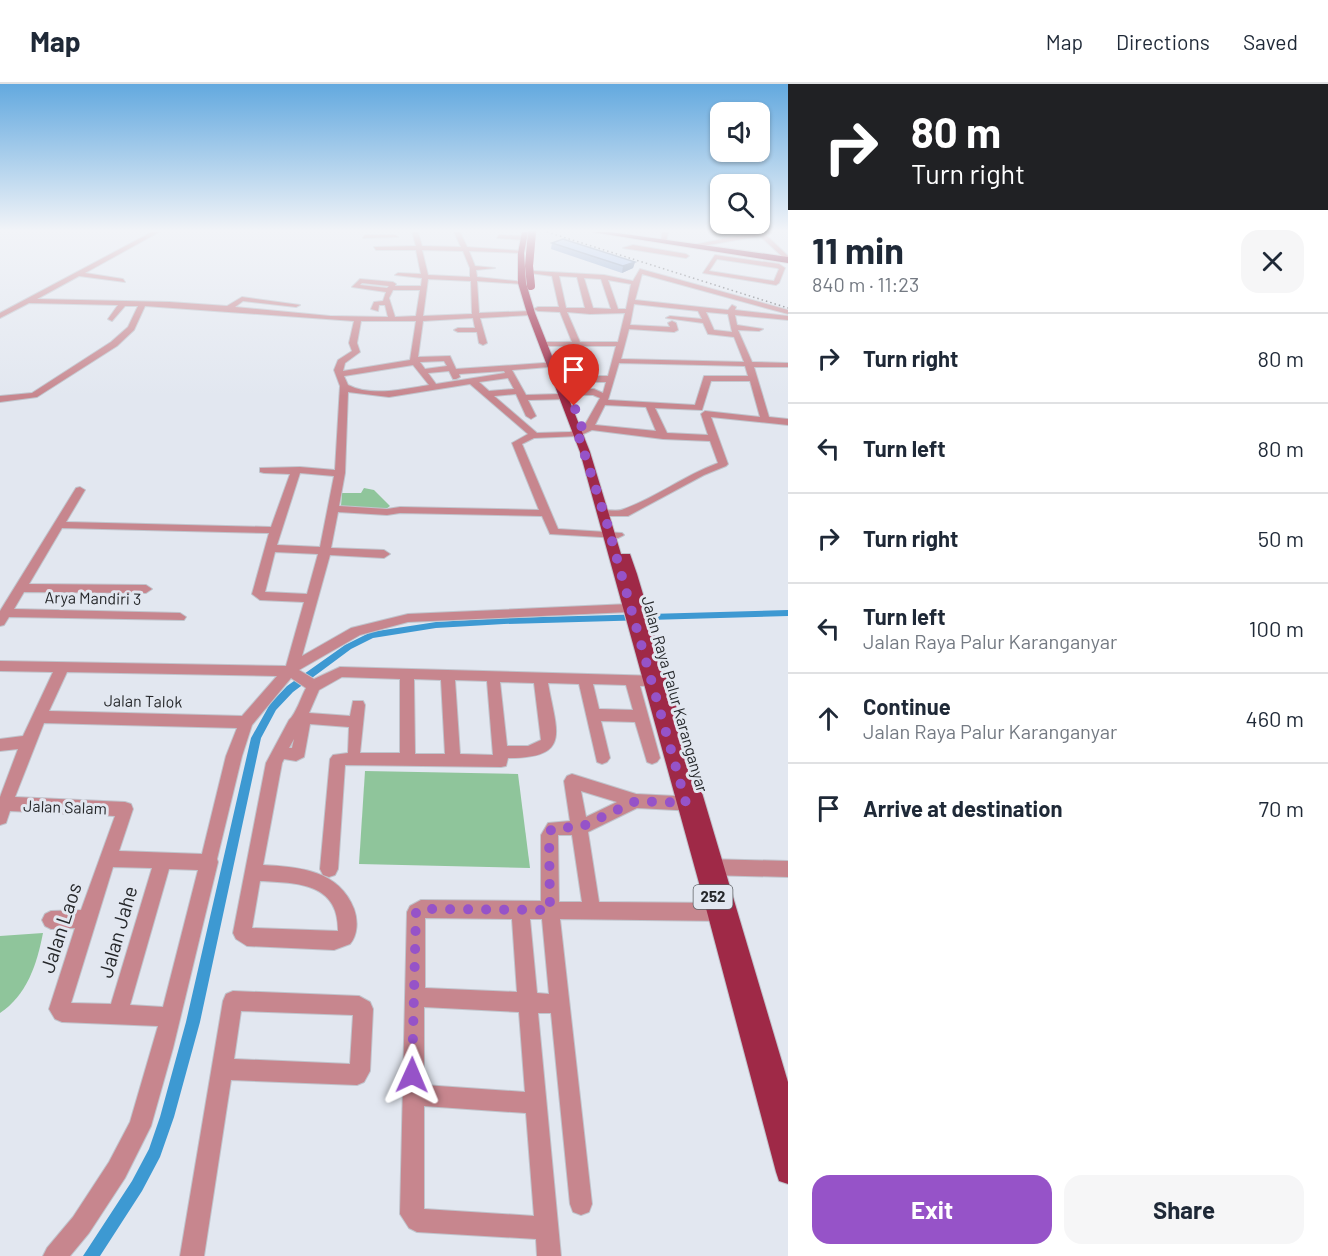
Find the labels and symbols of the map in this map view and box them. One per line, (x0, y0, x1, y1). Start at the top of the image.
pin (548, 344, 599, 406)
street label: Arya Mandiri 3 (44, 587, 142, 608)
street label: Jalan Raya Palur Karanganyar (638, 593, 713, 794)
street label: Jalan Talok (104, 690, 182, 711)
street label: Jalan Salam (23, 796, 107, 817)
street label: Jalan Laos (34, 880, 86, 976)
street label: Jalan Jahe (92, 883, 142, 980)
road number: 252 (694, 885, 732, 909)
position arrow (380, 1043, 444, 1107)

